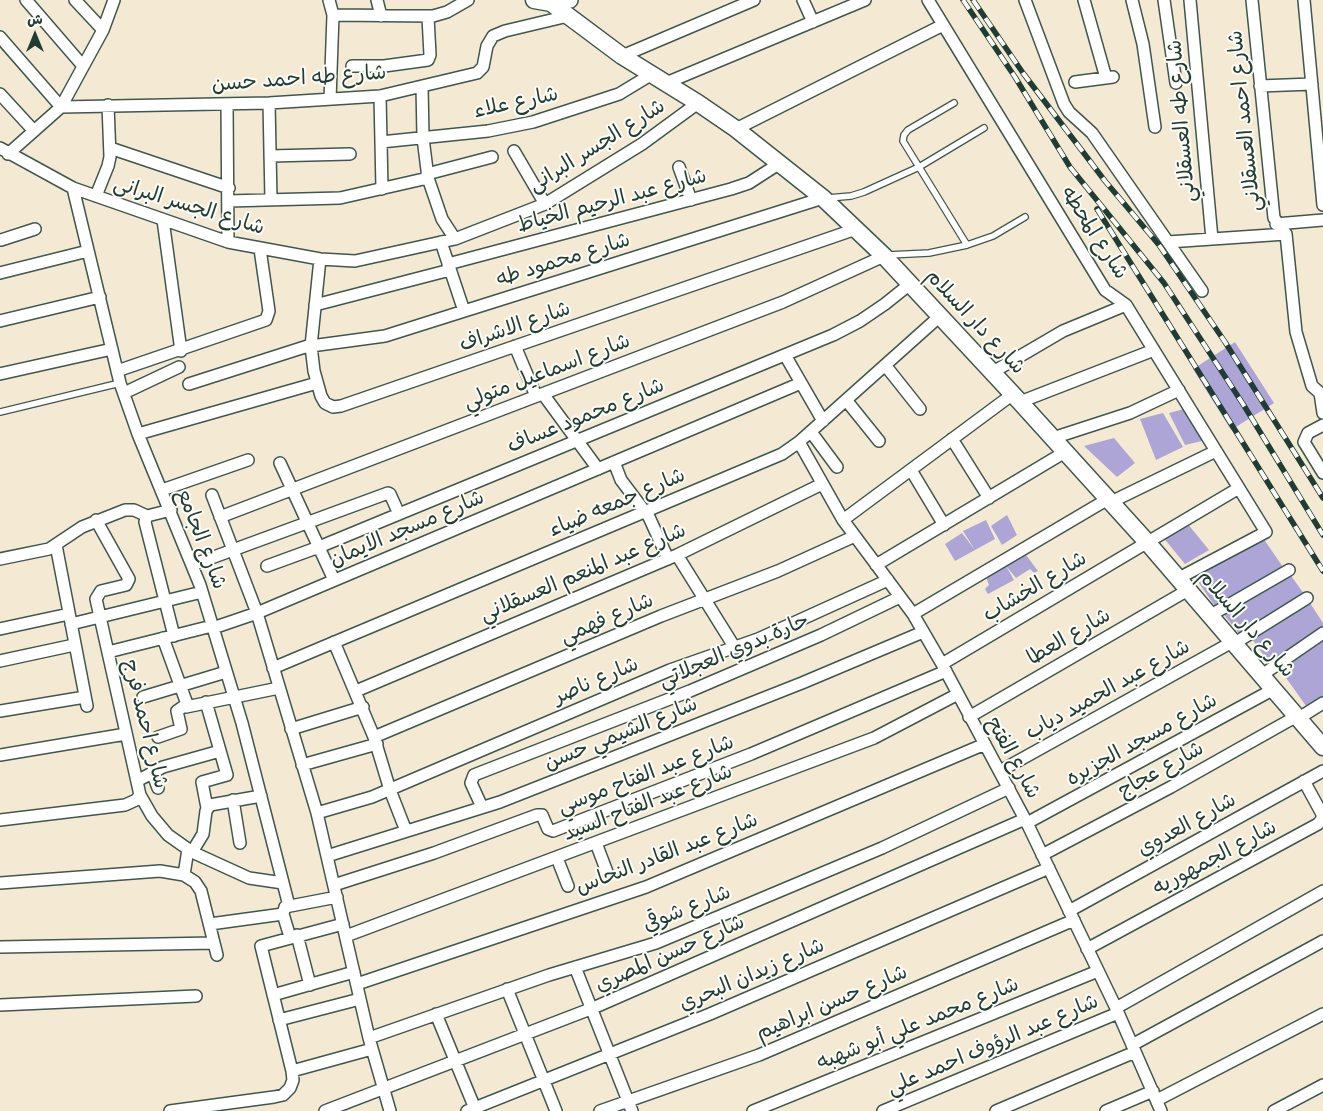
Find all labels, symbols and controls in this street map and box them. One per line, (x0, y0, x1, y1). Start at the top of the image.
north arrow (10, 10, 60, 60)
text: ش (27, 11, 43, 28)
street label: شارع احمد العسقلاني (1223, 29, 1267, 213)
street label: شارع طه العسقلاني (1162, 39, 1202, 203)
street label: شارع طه احمد حسن (211, 60, 387, 98)
street label: شارع علاء (471, 82, 561, 124)
street label: شارع الجسر البرانى (524, 94, 670, 198)
street label: شارع عبد الرحيم الخياط (514, 164, 710, 238)
street label: شارع الجسر البرانى (110, 171, 268, 241)
street label: شارع المحطه (1055, 182, 1133, 284)
street label: شارع محمود طه (493, 228, 633, 292)
street label: شارع دار السلام (920, 264, 1030, 380)
street label: شارع الاشراف (456, 296, 574, 358)
street label: شارع اسماعيل متولي (460, 329, 634, 415)
street label: شارع محمود عساف (504, 373, 668, 459)
street label: شارع جمعه ضياء (545, 463, 689, 543)
street label: شارع الجامع (170, 485, 232, 593)
street label: شارع مسجد الايمان (326, 485, 488, 573)
street label: شارع عبد المنعم العسقلاني (476, 518, 690, 628)
street label: شارع الخشاب (978, 546, 1092, 628)
street label: شارع دار السلام (1192, 565, 1300, 683)
street label: شارع فهمي (557, 588, 657, 650)
street label: شارع العطا (1023, 603, 1115, 671)
street label: حارة بدوي العجلاتي (655, 608, 813, 694)
street label: شارع عبد الحميد دياب (1021, 634, 1195, 746)
street label: شارع ناصر (550, 652, 642, 710)
street label: شارع احمد فرج (117, 657, 173, 791)
street label: شارع مسجد الجزيره (1062, 688, 1222, 792)
street label: شارع الشيمي حسن (540, 692, 702, 776)
street label: شارع الفتح (980, 713, 1046, 803)
street label: شارع عبد الفتاح موسي (554, 730, 738, 820)
street label: شارع عجاج (1114, 736, 1208, 804)
street label: شارع عبد الفتاح السيد (560, 759, 736, 847)
street label: شارع العدوي (1133, 788, 1241, 862)
street label: شارع عبد القادر النحاس (572, 808, 762, 900)
street label: شارع الجمهوريه (1149, 815, 1281, 901)
street label: شارع شوقي (639, 880, 735, 938)
street label: شارع حسن المصري (591, 910, 749, 998)
street label: شارع زيدان البحري (676, 933, 828, 1017)
street label: شارع حسن ابراهيم (752, 960, 912, 1046)
street label: شارع محمد علي أبو شهبه (813, 972, 1023, 1076)
street label: شارع عبد الرؤوف احمد علي (883, 989, 1103, 1101)

